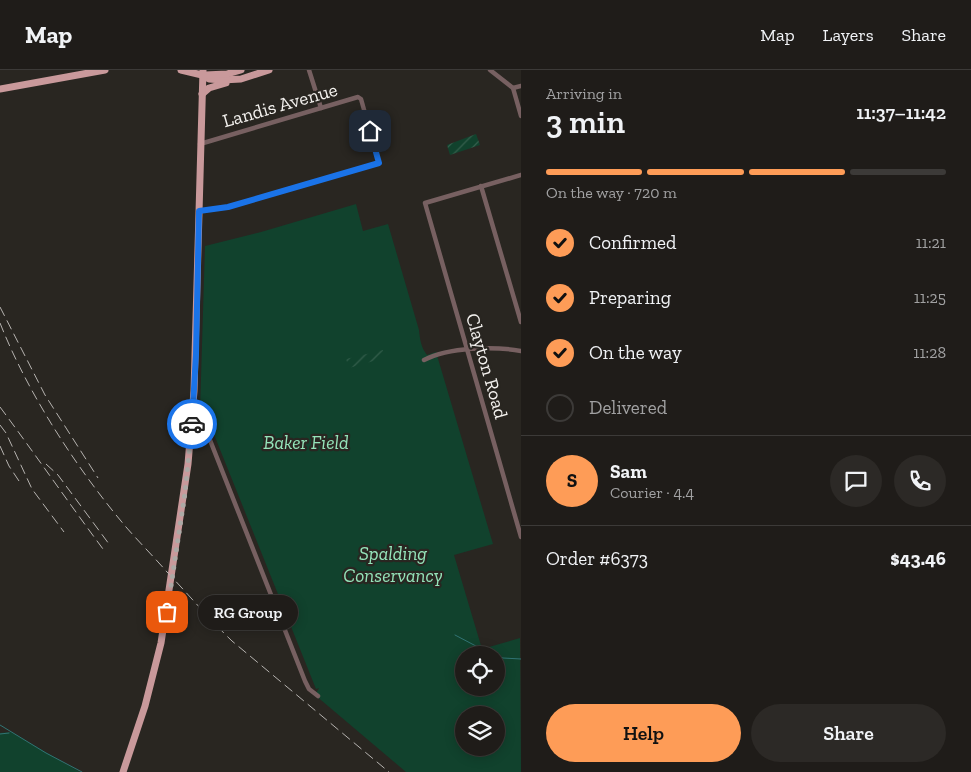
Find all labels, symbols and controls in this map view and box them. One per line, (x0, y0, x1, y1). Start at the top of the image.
text: Map (25, 20, 72, 49)
text: Map (760, 24, 795, 46)
text: Layers (823, 24, 874, 46)
text: Share (902, 24, 946, 46)
street label: Landis Avenue (220, 78, 340, 132)
text: Arriving in (546, 84, 622, 103)
text: 11:37–11:42 (856, 101, 946, 124)
text: 3 min (546, 103, 625, 141)
pin (349, 110, 391, 152)
icon: home (356, 117, 384, 145)
text: On the way · 720 m (546, 183, 677, 202)
icon: check (546, 229, 574, 257)
text: Confirmed (589, 231, 676, 254)
text: 11:21 (916, 233, 946, 252)
icon: check (546, 284, 574, 312)
text: Preparing (589, 286, 671, 309)
text: 11:25 (914, 288, 946, 307)
street label: Clayton Road (461, 311, 513, 422)
icon: check (546, 339, 574, 367)
text: On the way (589, 341, 682, 364)
text: 11:28 (913, 343, 946, 362)
text: Delivered (589, 396, 667, 419)
courier (167, 399, 217, 449)
icon: car (178, 410, 206, 438)
park label: Baker Field (263, 431, 349, 454)
button: chat (830, 455, 882, 507)
button: phone (894, 455, 946, 507)
text: Sam (610, 460, 647, 483)
text: S (567, 469, 577, 492)
text: Courier · 4.4 (610, 483, 694, 502)
park label: Spalding Conservancy (343, 542, 443, 587)
text: Order #6373 (546, 547, 648, 570)
text: $43.46 (890, 547, 946, 570)
pin (146, 591, 188, 633)
callout: RG Group (197, 594, 297, 630)
icon: bag (153, 598, 181, 626)
text: RG Group (214, 603, 282, 622)
map controls (455, 646, 505, 756)
button: locate (455, 646, 505, 696)
button: Help (546, 704, 741, 762)
button: Share (751, 704, 946, 762)
button: layers (455, 706, 505, 756)

